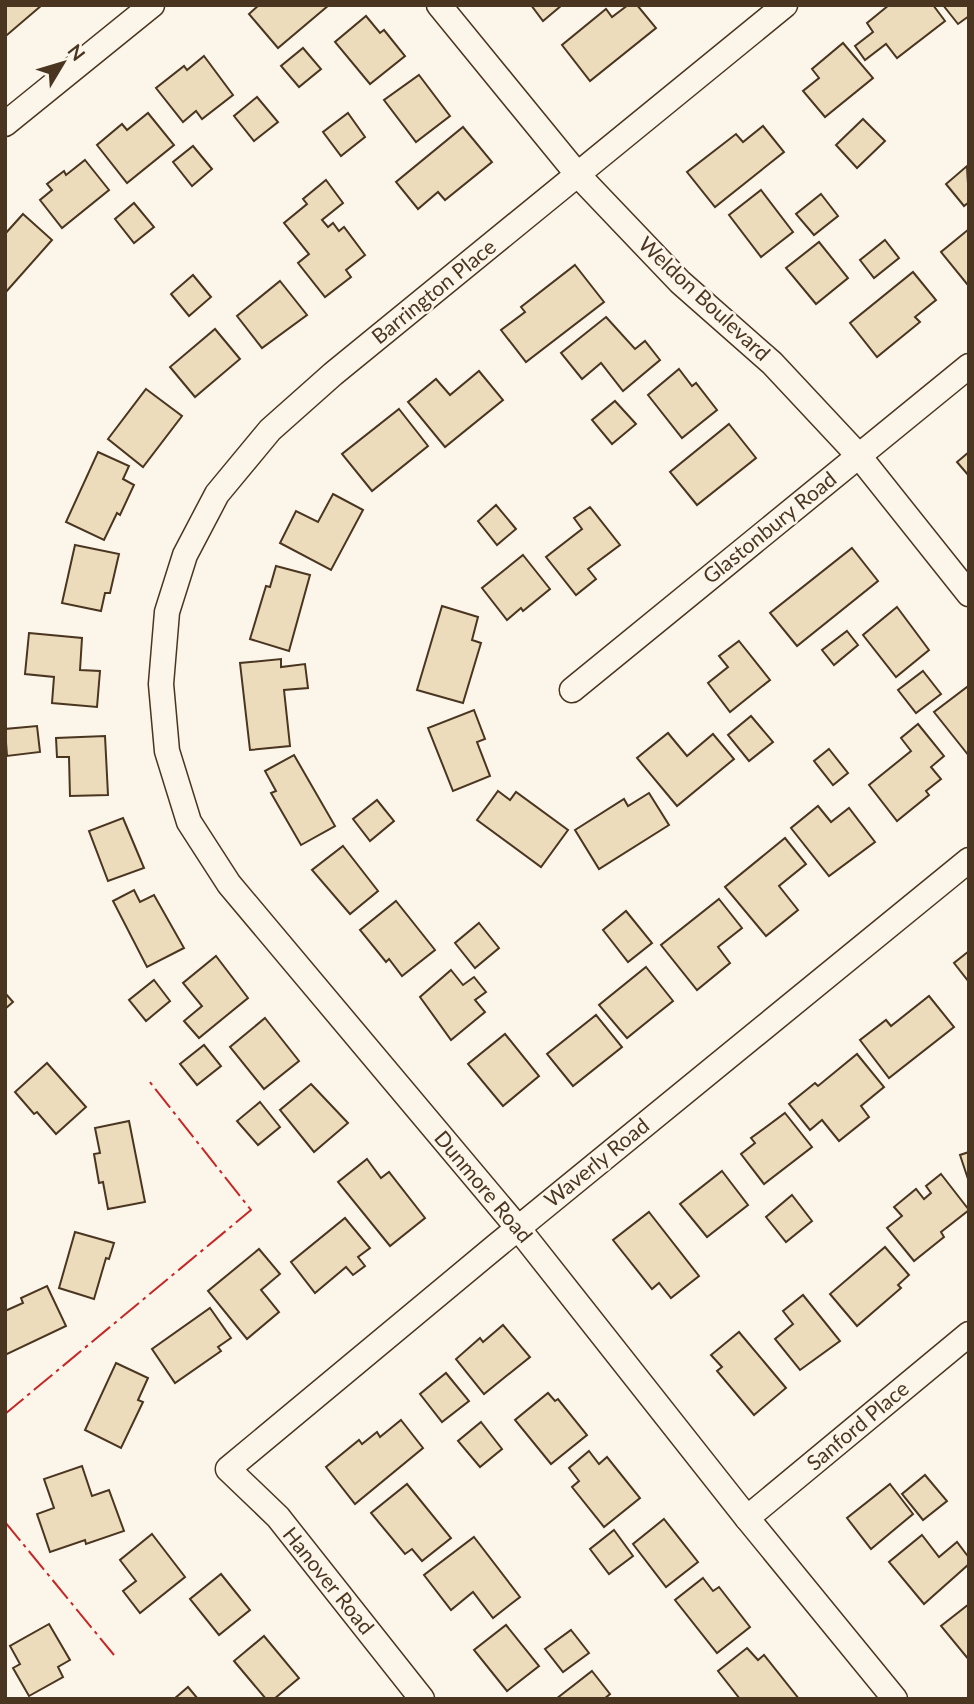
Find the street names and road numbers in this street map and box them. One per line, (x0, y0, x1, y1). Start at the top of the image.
street label: Weldon Boulevard (634, 231, 776, 365)
street label: Barrington Place (366, 233, 500, 348)
street label: Glastonbury Road (697, 465, 841, 588)
street label: Waverly Road (539, 1112, 653, 1212)
street label: Dunmore Road (430, 1125, 538, 1247)
street label: Sanford Place (801, 1375, 913, 1475)
street label: Hanover Road (278, 1522, 380, 1639)

